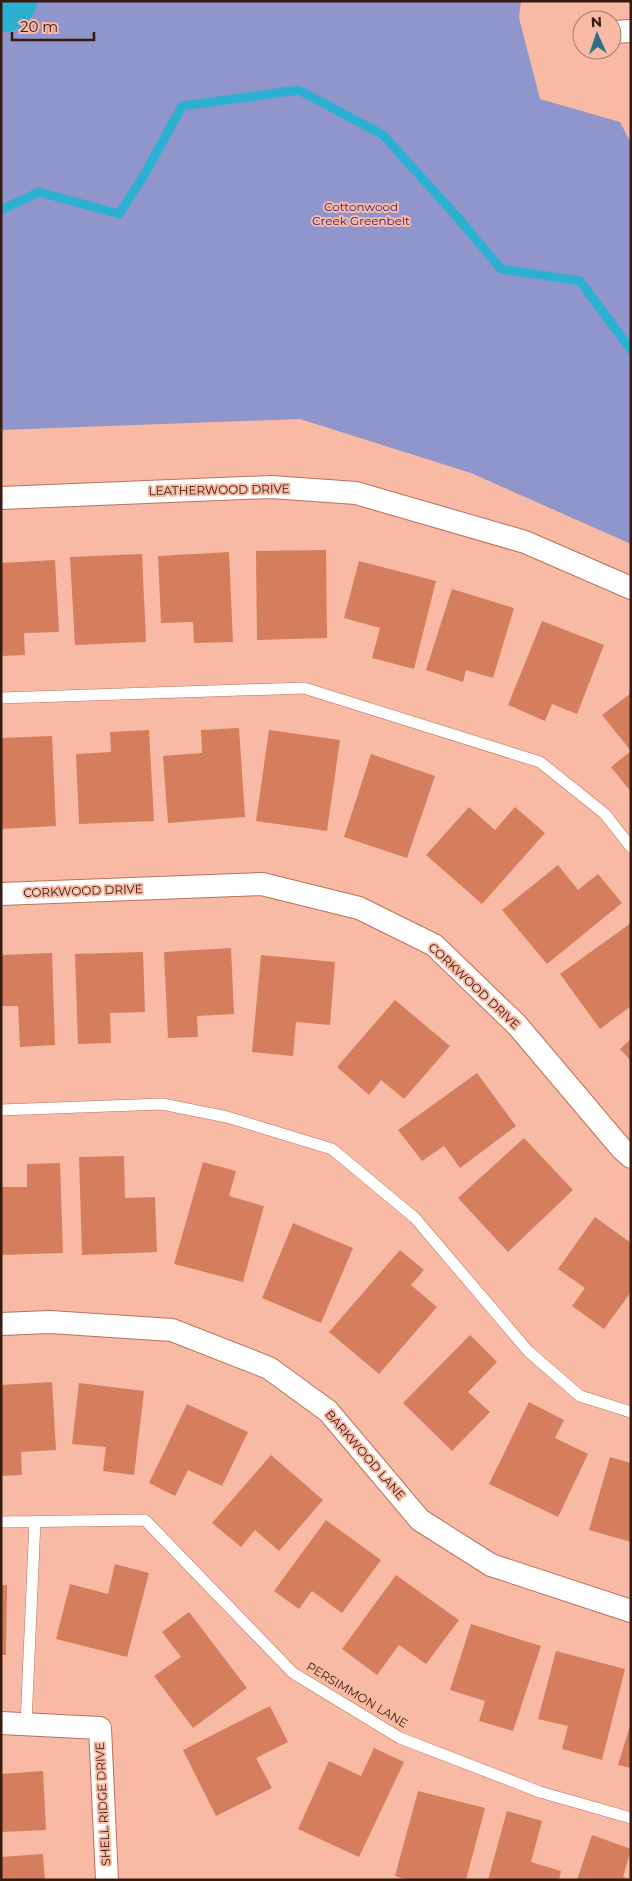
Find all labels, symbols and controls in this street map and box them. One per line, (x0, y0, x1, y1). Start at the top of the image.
scale bar (12, 10, 95, 42)
north arrow (572, 10, 622, 60)
text: N (590, 13, 602, 31)
text: 20 m (20, 17, 58, 36)
park label: Cottonwood Creek Greenbelt (312, 199, 410, 228)
street label: LEATHERWOOD DRIVE (148, 481, 290, 498)
street label: CORKWOOD DRIVE (23, 881, 143, 900)
street label: CORKWOOD DRIVE (426, 939, 523, 1032)
street label: BARKWOOD LANE (322, 1407, 408, 1503)
street label: PERSIMMON LANE (304, 1658, 411, 1731)
street label: SHELL RIDGE DRIVE (92, 1742, 113, 1866)

